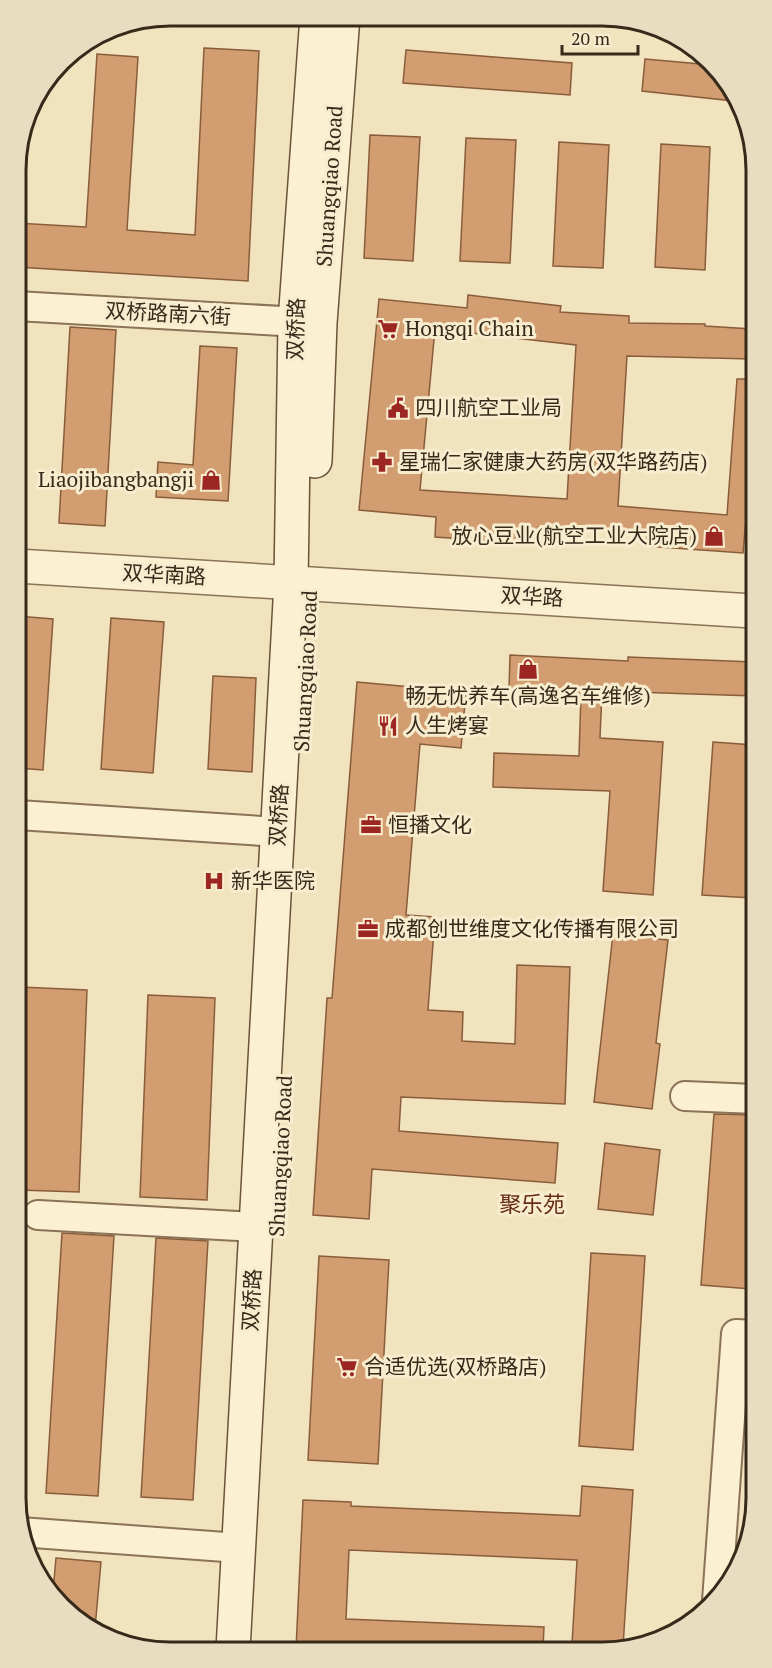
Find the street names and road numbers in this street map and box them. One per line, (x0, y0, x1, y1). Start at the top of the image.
street label: Shuangqiao Road (309, 104, 349, 268)
street label: 双桥路南六街 (104, 296, 232, 330)
street label: 双桥路 (280, 297, 310, 361)
street label: 双华南路 (121, 558, 207, 590)
street label: 双华路 (500, 580, 564, 612)
street label: Shuangqiao Road (287, 589, 323, 752)
street label: 双桥路 (262, 783, 294, 847)
street label: Shuangqiao Road (262, 1074, 298, 1237)
street label: 双桥路 (235, 1268, 267, 1332)

